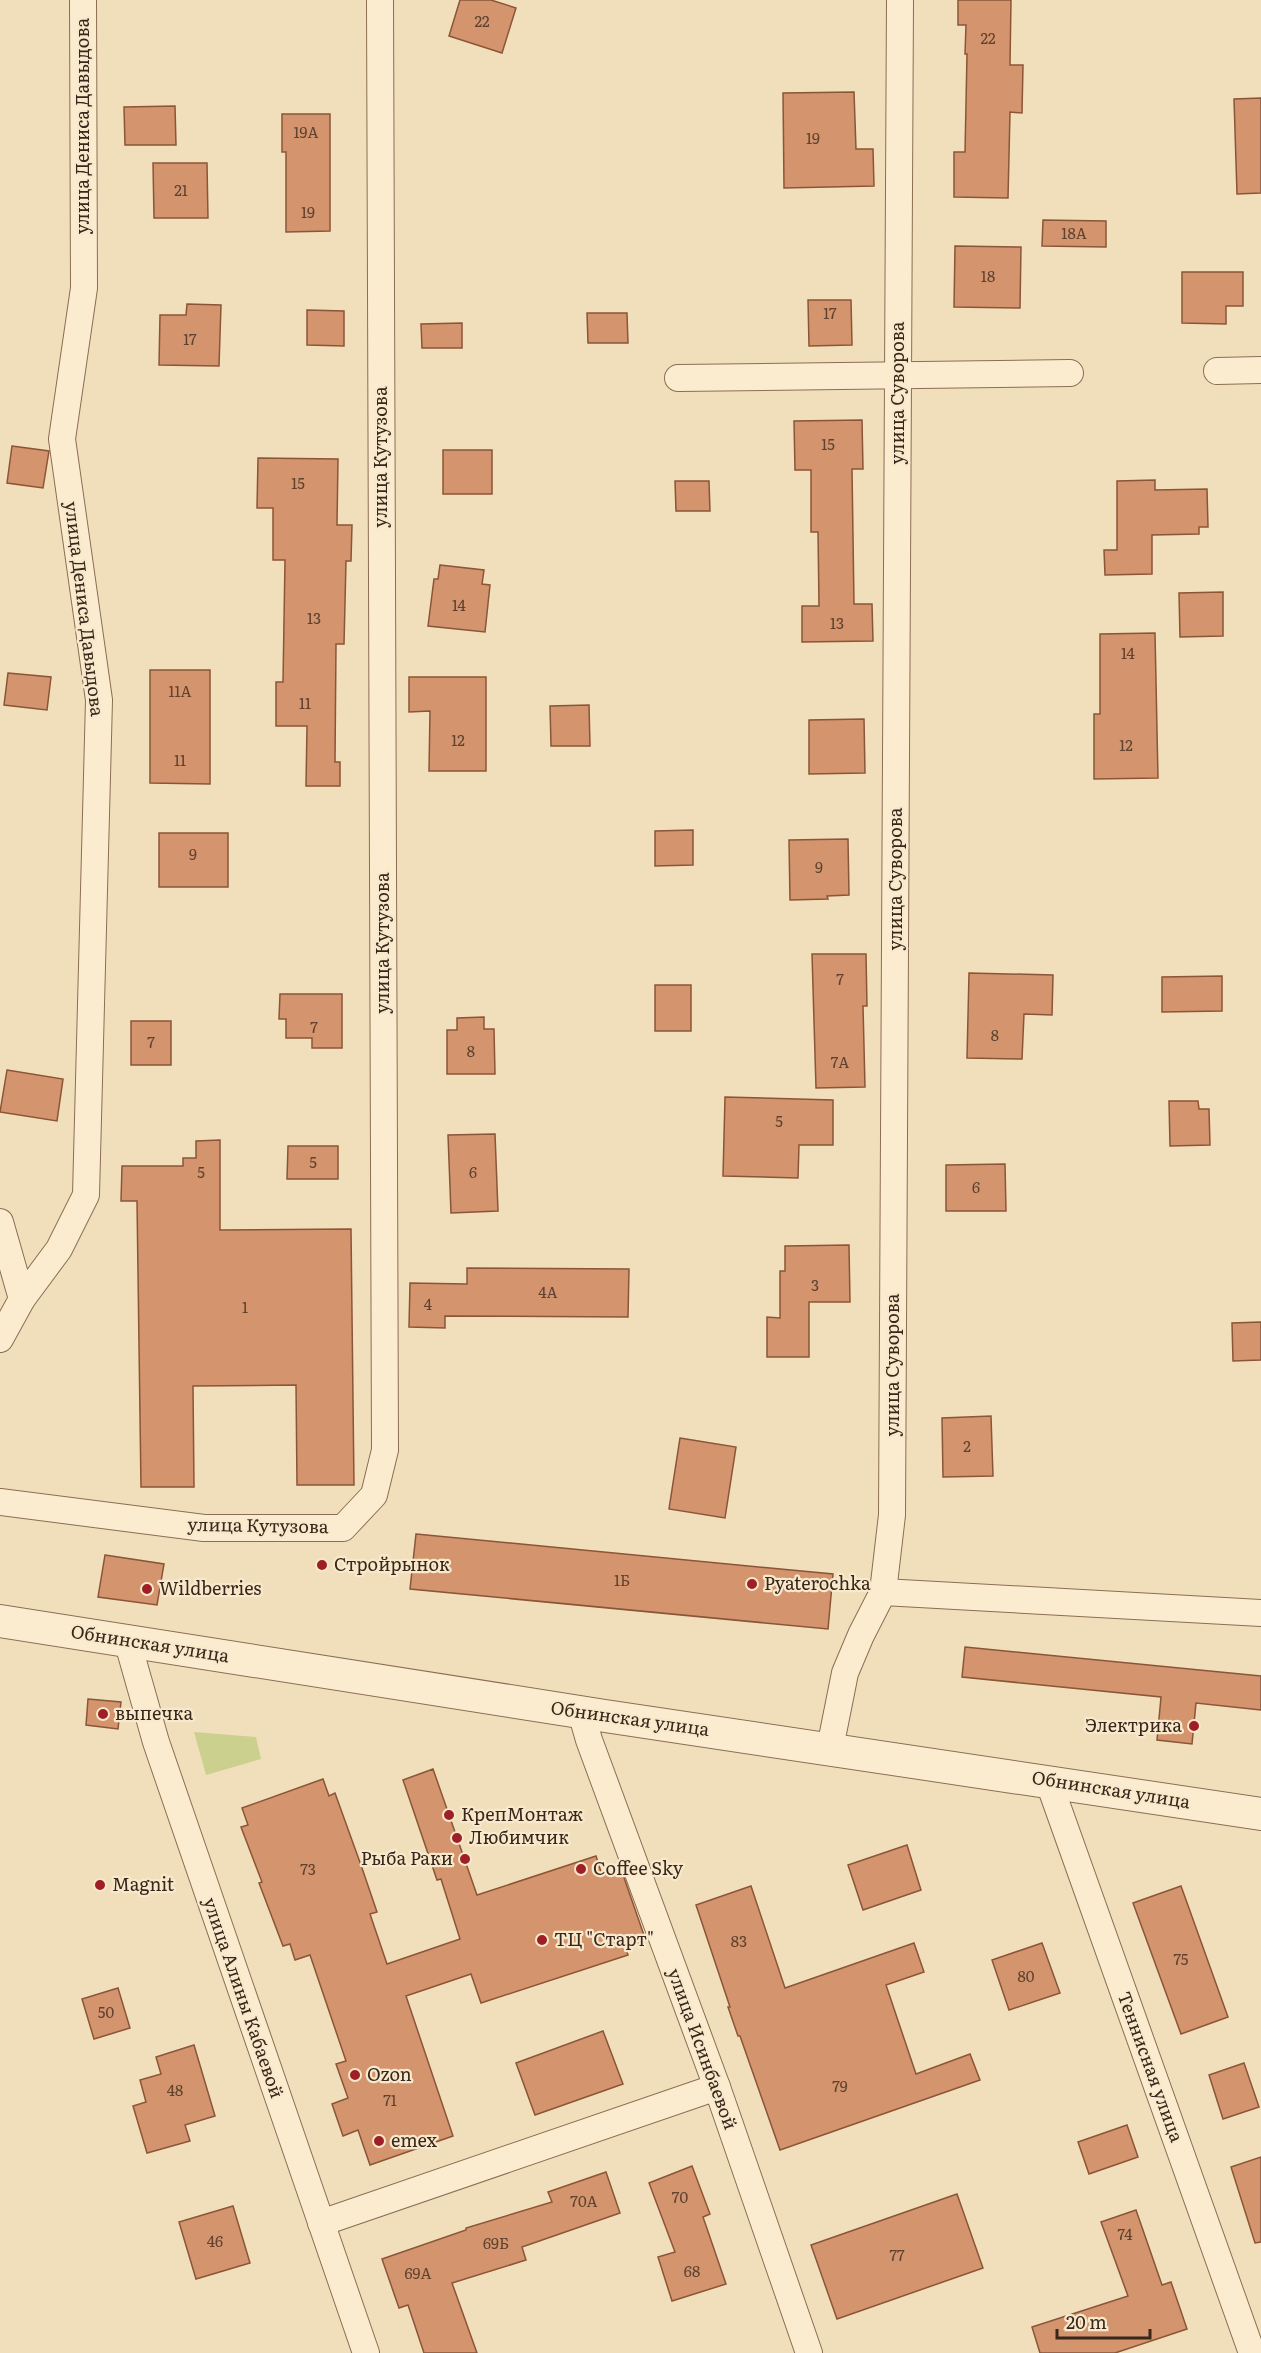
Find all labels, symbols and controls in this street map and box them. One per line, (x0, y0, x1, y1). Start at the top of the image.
house number: 22 (474, 9, 490, 32)
street label: улица Дениса Давыдова (68, 17, 95, 234)
house number: 22 (980, 26, 996, 49)
house number: 19А (294, 120, 318, 143)
house number: 19 (806, 126, 820, 149)
house number: 21 (174, 178, 188, 201)
house number: 19 (301, 200, 315, 223)
house number: 18А (1061, 221, 1087, 244)
house number: 18 (981, 264, 995, 287)
house number: 17 (823, 301, 837, 324)
street label: улица Суворова (883, 321, 910, 465)
house number: 17 (183, 327, 197, 350)
street label: улица Кутузова (366, 386, 393, 528)
house number: 15 (821, 432, 835, 455)
house number: 15 (291, 471, 305, 494)
street label: улица Дениса Давыдова (59, 500, 112, 718)
house number: 14 (452, 593, 466, 616)
house number: 13 (307, 606, 321, 629)
house number: 13 (830, 611, 844, 634)
house number: 14 (1121, 641, 1135, 664)
house number: 11А (168, 679, 192, 702)
house number: 11 (299, 691, 311, 714)
house number: 12 (451, 728, 465, 751)
house number: 12 (1119, 733, 1133, 756)
house number: 11 (174, 748, 186, 771)
street label: улица Суворова (881, 807, 908, 951)
house number: 9 (189, 842, 197, 865)
house number: 9 (815, 855, 823, 878)
street label: улица Кутузова (368, 872, 395, 1014)
house number: 7 (836, 967, 844, 990)
house number: 7 (310, 1015, 318, 1038)
house number: 8 (991, 1023, 999, 1046)
house number: 7 (147, 1030, 155, 1053)
house number: 8 (467, 1039, 475, 1062)
house number: 7А (831, 1050, 849, 1073)
house number: 5 (775, 1109, 783, 1132)
house number: 5 (309, 1150, 317, 1173)
house number: 5 (197, 1160, 205, 1183)
house number: 6 (469, 1160, 477, 1183)
house number: 6 (972, 1175, 980, 1198)
house number: 3 (811, 1273, 819, 1296)
house number: 4А (538, 1280, 558, 1303)
house number: 4 (424, 1292, 432, 1315)
street label: улица Суворова (878, 1293, 905, 1437)
house number: 1 (242, 1295, 248, 1318)
house number: 2 (963, 1434, 971, 1457)
street label: улица Кутузова (187, 1510, 329, 1539)
place label: Стройрынок (334, 1550, 450, 1577)
marker: Стройрынок (315, 1558, 329, 1572)
house number: 1Б (614, 1568, 630, 1591)
place label: Pyaterochka (764, 1569, 871, 1596)
place label: Wildberries (159, 1574, 261, 1601)
marker: Pyaterochka (745, 1577, 759, 1591)
marker: Wildberries (140, 1582, 154, 1596)
street label: Обнинская улица (69, 1617, 232, 1668)
street label: Обнинская улица (549, 1693, 712, 1742)
place label: выпечка (115, 1699, 194, 1726)
marker: выпечка (96, 1707, 110, 1721)
place label: Электрика (1085, 1711, 1182, 1738)
marker: Электрика (1187, 1719, 1201, 1733)
street label: Обнинская улица (1030, 1763, 1193, 1814)
place label: КрепМонтаж (461, 1800, 584, 1827)
marker: КрепМонтаж (442, 1808, 456, 1822)
place label: Любимчик (469, 1823, 569, 1850)
marker: Любимчик (450, 1831, 464, 1845)
place label: Рыба Раки (361, 1844, 453, 1871)
marker: Рыба Раки (458, 1852, 472, 1866)
place label: Coffee Sky (593, 1854, 684, 1881)
house number: 73 (300, 1857, 316, 1880)
marker: Coffee Sky (574, 1862, 588, 1876)
place label: Magnit (112, 1870, 175, 1897)
marker: Magnit (93, 1878, 107, 1892)
street label: улица Алины Кабаевой (197, 1893, 292, 2102)
place label: ТЦ "Старт" (554, 1925, 654, 1952)
house number: 83 (731, 1929, 747, 1952)
marker: ТЦ "Старт" (535, 1933, 549, 1947)
house number: 75 (1174, 1947, 1189, 1970)
street label: улица Исинбаевой (662, 1964, 745, 2133)
house number: 80 (1018, 1964, 1035, 1987)
street label: Теннисная улица (1112, 1987, 1191, 2146)
house number: 50 (98, 2000, 114, 2023)
place label: Ozon (367, 2060, 412, 2087)
marker: Ozon (348, 2068, 362, 2082)
house number: 79 (832, 2074, 848, 2097)
house number: 48 (167, 2078, 183, 2101)
house number: 71 (383, 2088, 397, 2111)
place label: emex (391, 2126, 438, 2153)
marker: emex (372, 2134, 386, 2148)
house number: 70 (672, 2185, 688, 2208)
house number: 70А (570, 2189, 598, 2212)
house number: 74 (1118, 2222, 1132, 2245)
house number: 46 (207, 2229, 223, 2252)
house number: 69Б (483, 2231, 509, 2254)
house number: 77 (889, 2243, 905, 2266)
house number: 68 (684, 2259, 700, 2282)
house number: 69А (405, 2261, 431, 2284)
scale bar (1057, 2302, 1150, 2340)
text: 20 m (1066, 2308, 1107, 2335)

